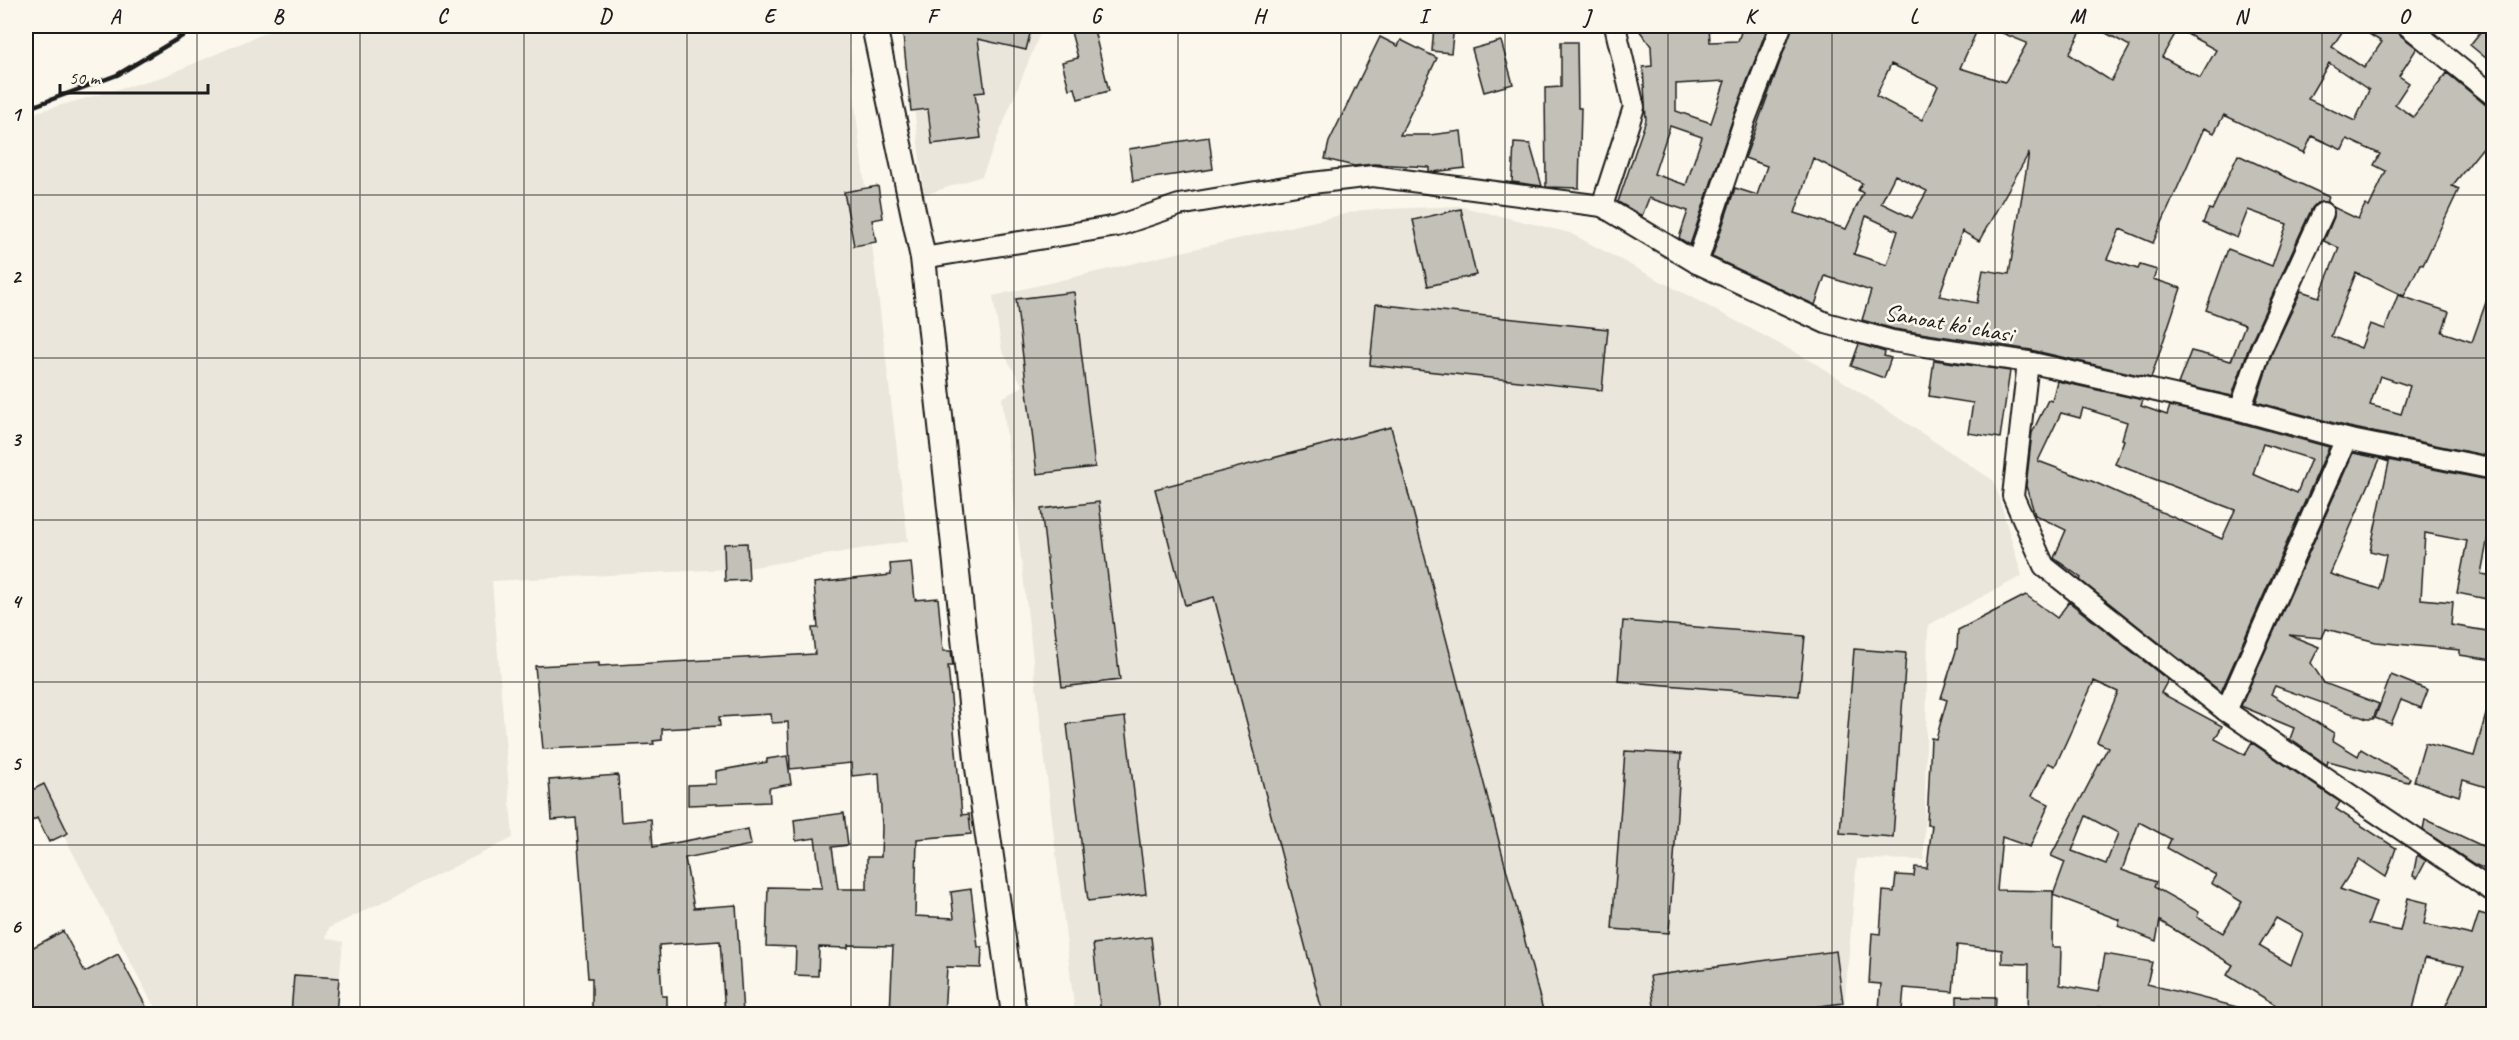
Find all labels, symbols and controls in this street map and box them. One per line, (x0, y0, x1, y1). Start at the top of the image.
text: A (110, 4, 122, 29)
text: B (273, 4, 285, 29)
text: C (437, 4, 449, 29)
text: D (599, 4, 613, 29)
text: E (764, 4, 778, 29)
text: F (927, 4, 941, 29)
text: G (1091, 4, 1104, 29)
text: H (1253, 4, 1268, 29)
text: I (1419, 4, 1432, 29)
text: J (1582, 4, 1594, 29)
text: K (1745, 4, 1759, 29)
text: L (1910, 4, 1920, 29)
text: M (2070, 4, 2087, 29)
text: N (2235, 4, 2251, 29)
text: O (2399, 4, 2412, 29)
scale bar (60, 57, 208, 95)
text: 50 m (69, 67, 102, 89)
text: 1 (12, 102, 23, 127)
text: 2 (12, 264, 23, 289)
street label: Sanoat koʻchasi (1882, 297, 2018, 349)
text: 3 (12, 427, 23, 452)
text: 4 (12, 589, 24, 614)
text: 5 (12, 751, 23, 776)
text: 6 (11, 914, 22, 939)

